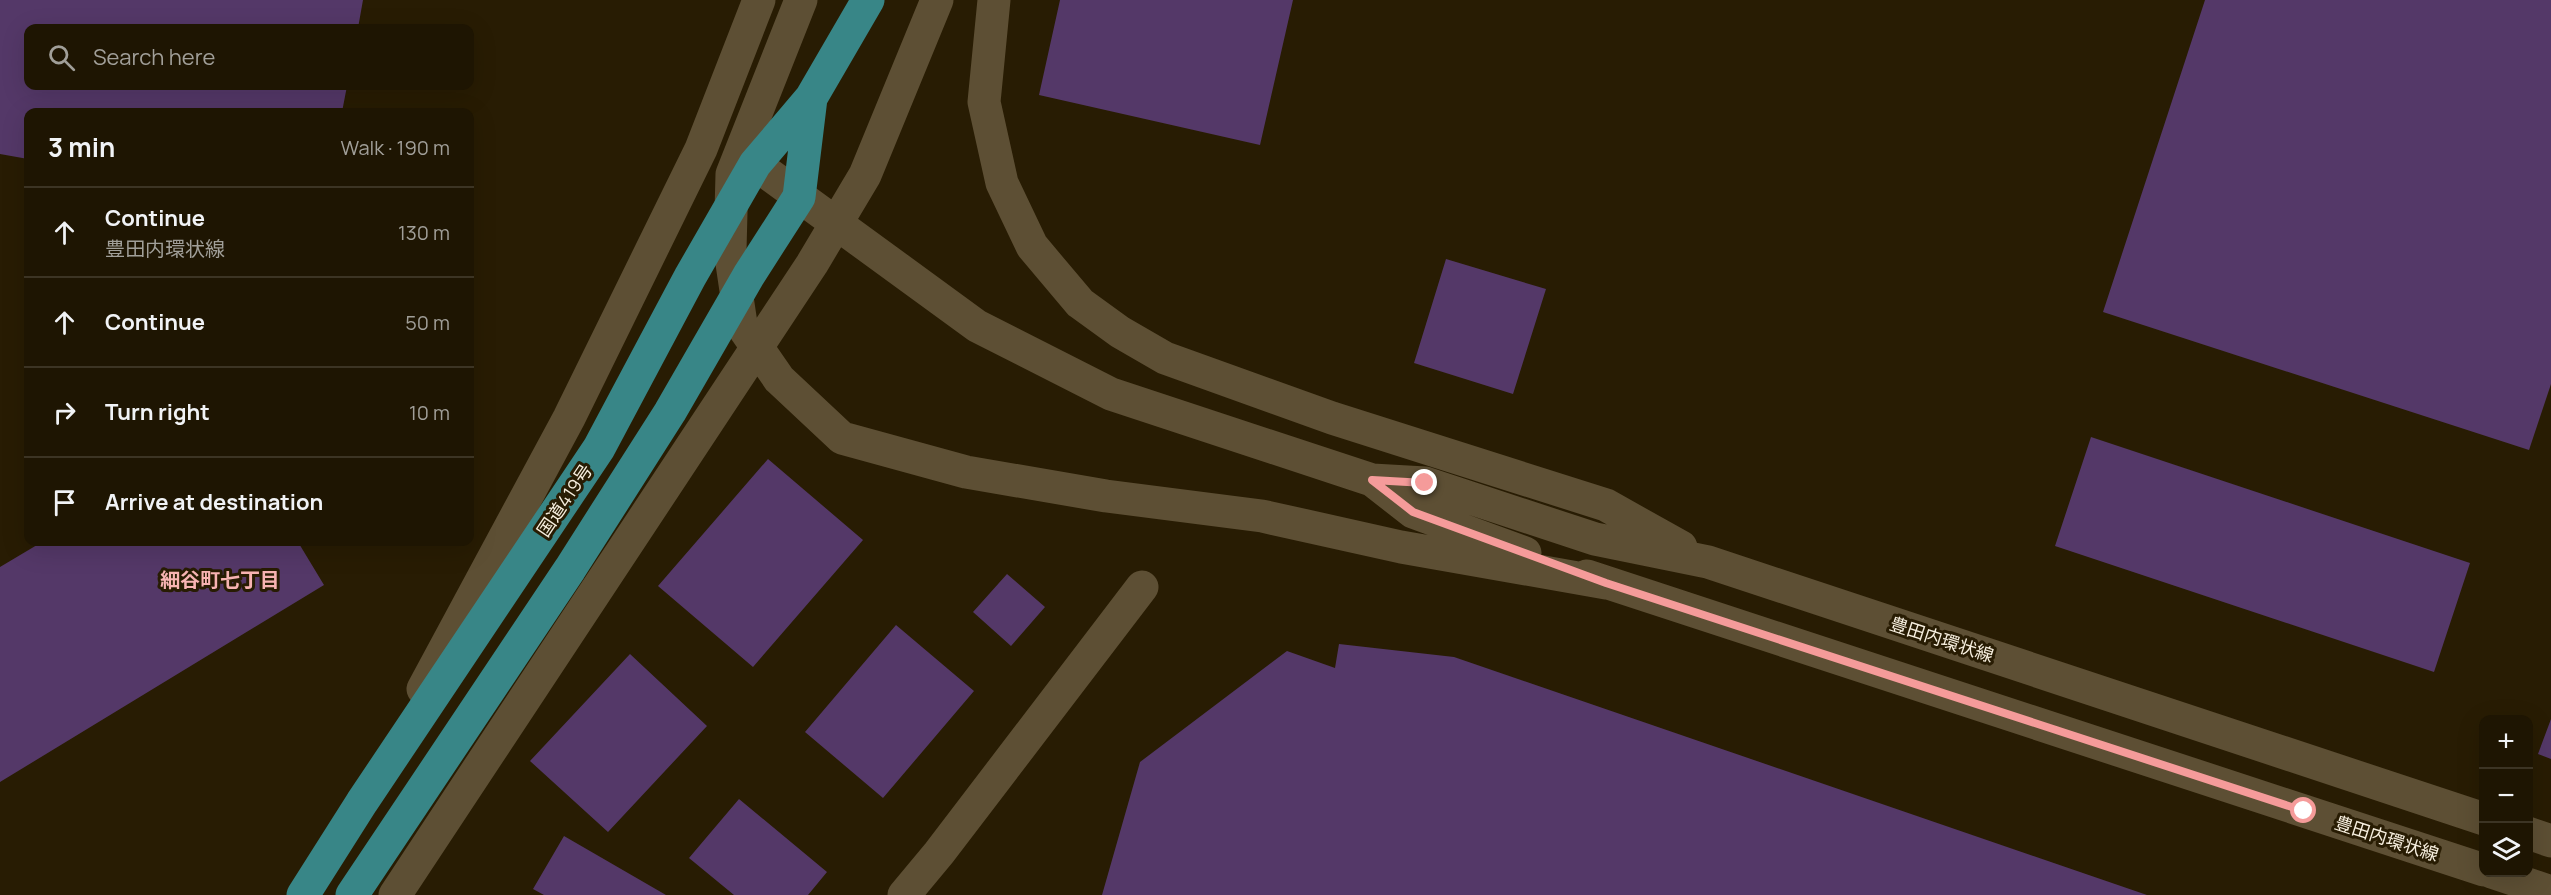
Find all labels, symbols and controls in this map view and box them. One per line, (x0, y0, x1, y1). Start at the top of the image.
search box (24, 24, 474, 90)
icon: search (45, 41, 78, 74)
text: Search here (93, 42, 215, 72)
text: 3 min (48, 129, 115, 165)
text: Walk · 190 m (341, 134, 450, 161)
text: Continue (105, 203, 205, 233)
icon: ahead (48, 216, 81, 249)
text: 130 m (398, 219, 450, 246)
text: 豊田内環状線 (105, 235, 225, 262)
icon: ahead (48, 306, 81, 339)
text: Continue (105, 307, 205, 337)
text: 50 m (405, 309, 450, 336)
icon: right (48, 396, 81, 429)
text: Turn right (105, 397, 210, 427)
text: 10 m (409, 399, 450, 426)
street label: 国道419号 (531, 459, 597, 541)
route end (1411, 469, 1437, 495)
icon: arrive (48, 486, 81, 519)
text: Arrive at destination (105, 487, 323, 517)
district label: 細谷町七丁目 (160, 566, 280, 593)
street label: 豊田内環状線 (1887, 611, 1997, 667)
map controls (2479, 715, 2533, 877)
button: + (2479, 715, 2533, 769)
button: − (2479, 769, 2533, 823)
route start (2290, 797, 2316, 823)
street label: 豊田内環状線 (2332, 810, 2442, 866)
button: layers (2479, 823, 2533, 877)

